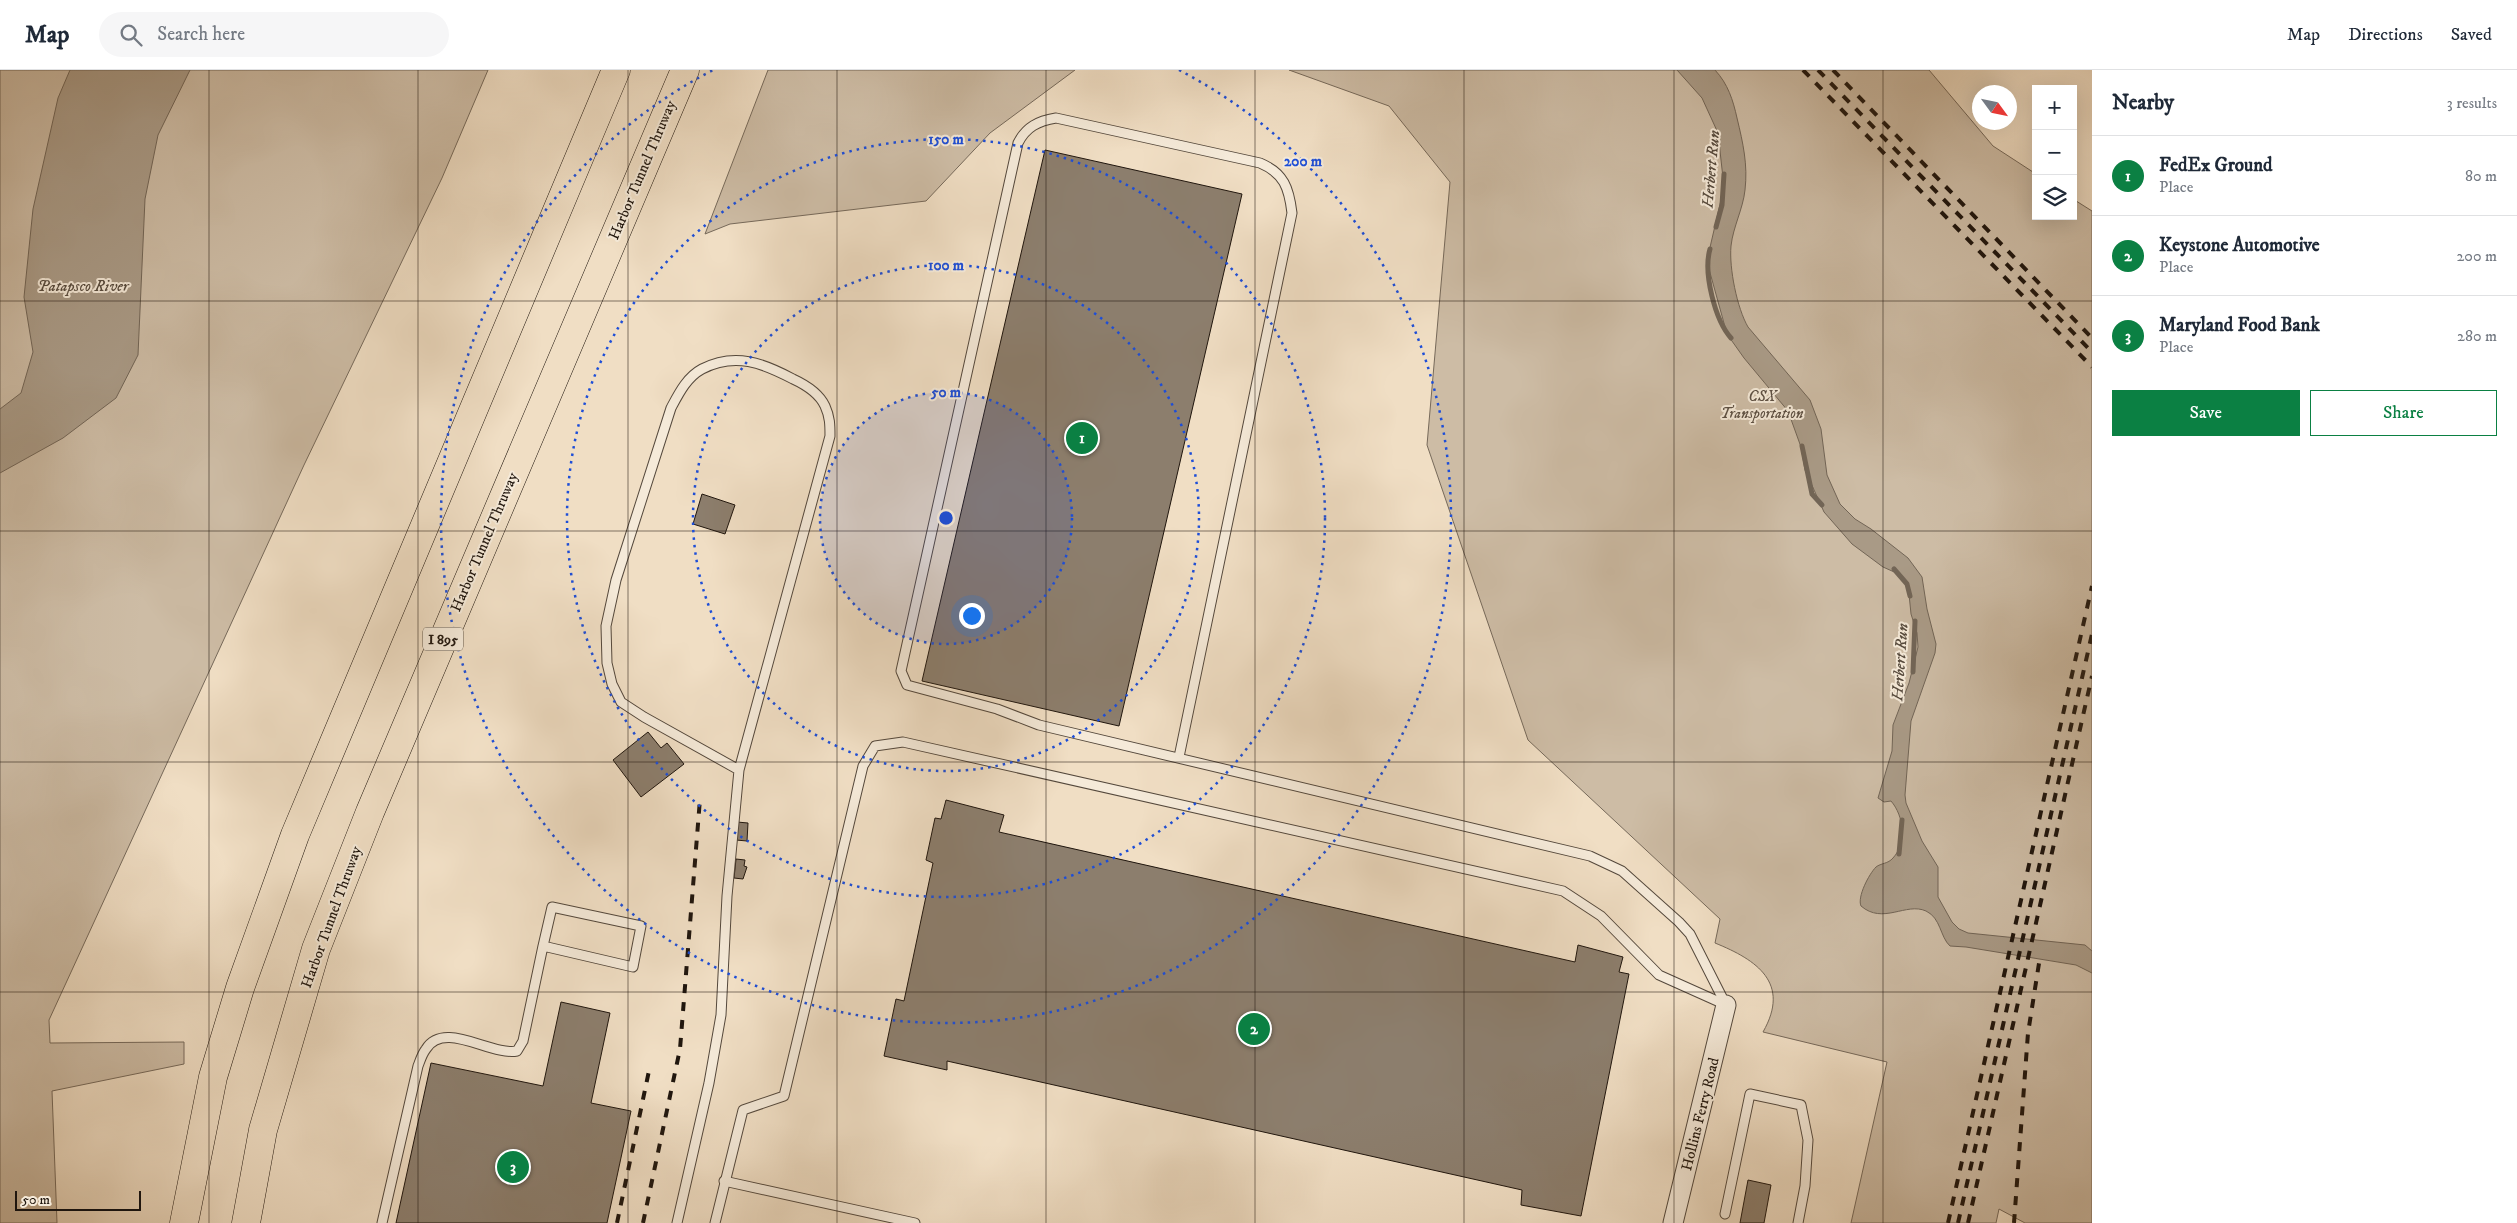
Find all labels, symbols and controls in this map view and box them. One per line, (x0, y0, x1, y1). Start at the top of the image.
search box (99, 12, 449, 57)
text: Map (25, 20, 69, 50)
icon: search (117, 21, 145, 49)
text: Search here (157, 23, 245, 46)
text: Map (2287, 24, 2320, 46)
text: Directions (2348, 24, 2423, 46)
text: Saved (2451, 24, 2492, 46)
north arrow (1972, 85, 2017, 130)
map controls (2032, 85, 2077, 220)
button: + (2032, 85, 2077, 130)
text: Nearby (2112, 90, 2174, 116)
text: 3 results (2447, 93, 2497, 113)
street label: Harbor Tunnel Thruway (604, 97, 681, 243)
water label: Herbert Run (1698, 129, 1724, 210)
text: 150 m (928, 130, 964, 149)
button: − (2032, 130, 2077, 175)
text: 200 m (1284, 152, 1323, 171)
text: FedEx Ground (2159, 154, 2273, 177)
text: 1 (2125, 166, 2131, 186)
text: 80 m (2465, 166, 2497, 186)
button: layers (2032, 175, 2077, 220)
text: Place (2159, 177, 2193, 197)
text: Keystone Automotive (2159, 234, 2320, 257)
text: 2 (2124, 246, 2132, 266)
text: 200 m (2456, 246, 2497, 266)
text: 100 m (928, 256, 965, 275)
text: Place (2159, 257, 2193, 277)
water label: Patapsco River (38, 276, 130, 296)
text: Maryland Food Bank (2159, 314, 2320, 337)
text: 3 (2125, 326, 2131, 346)
text: 280 m (2457, 326, 2497, 346)
text: Place (2159, 337, 2193, 357)
text: 50 m (930, 383, 962, 402)
park label: CSX Transportation (1721, 387, 1804, 423)
button: Save (2112, 390, 2300, 436)
button: Share (2310, 390, 2497, 436)
pin: 1 (1066, 419, 1098, 457)
street label: Harbor Tunnel Thruway (446, 469, 523, 615)
centre of rings (937, 509, 955, 527)
your location (959, 603, 985, 629)
water label: Herbert Run (1887, 623, 1913, 703)
road number: I 895 (423, 628, 463, 650)
street label: Harbor Tunnel Thruway (297, 843, 366, 991)
pin: 2 (1238, 1010, 1270, 1048)
street label: Hollins Ferry Road (1677, 1055, 1724, 1173)
pin: 3 (497, 1148, 529, 1186)
scale bar (15, 1188, 141, 1211)
text: 50 m (22, 1191, 50, 1209)

